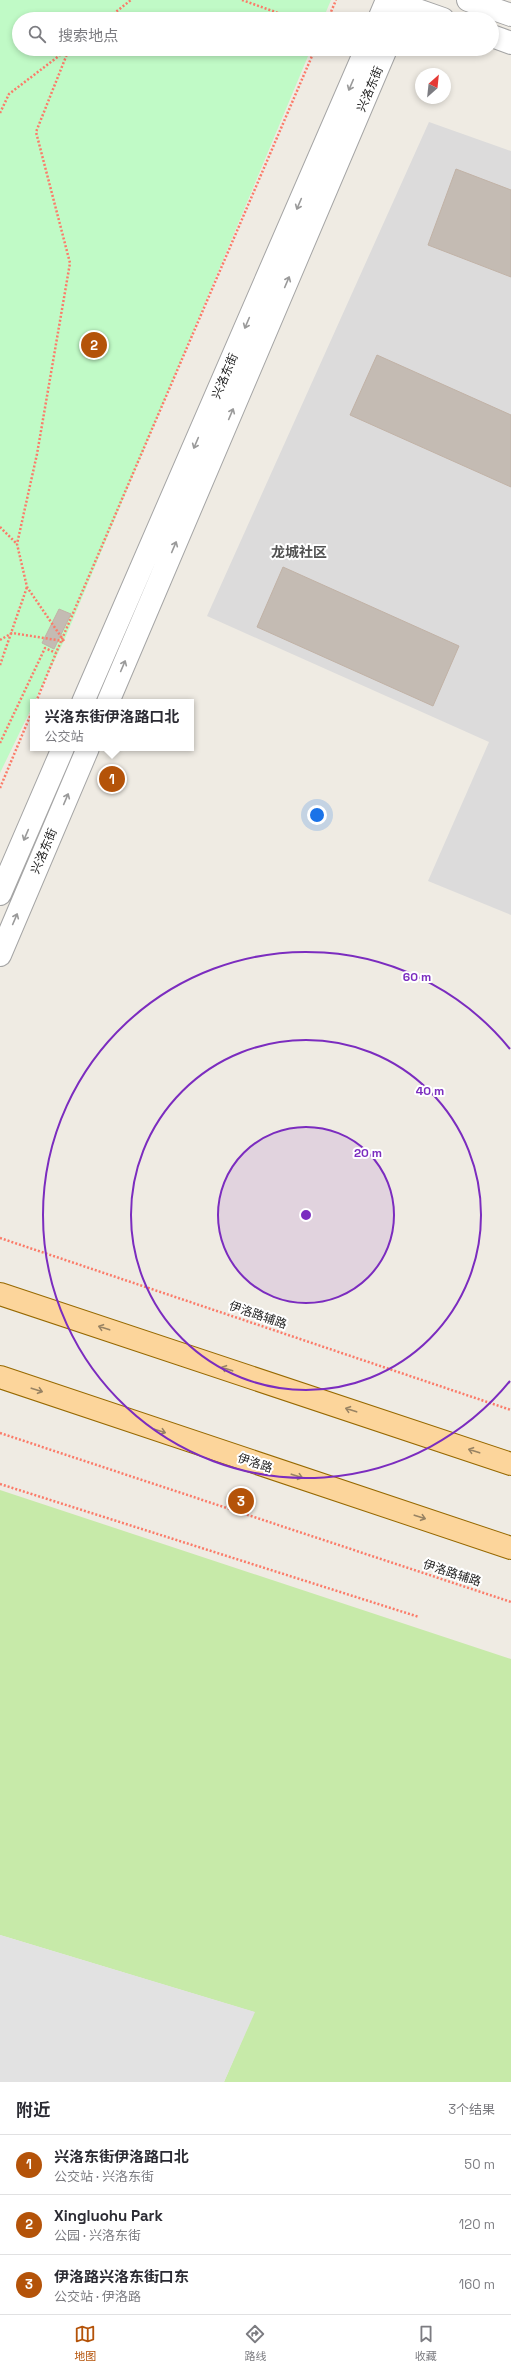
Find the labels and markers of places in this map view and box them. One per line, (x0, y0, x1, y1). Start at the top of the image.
pin: 2 (81, 330, 107, 360)
pin: 1 (99, 764, 125, 794)
centre of rings (299, 1208, 313, 1222)
pin: 3 (228, 1486, 254, 1516)

